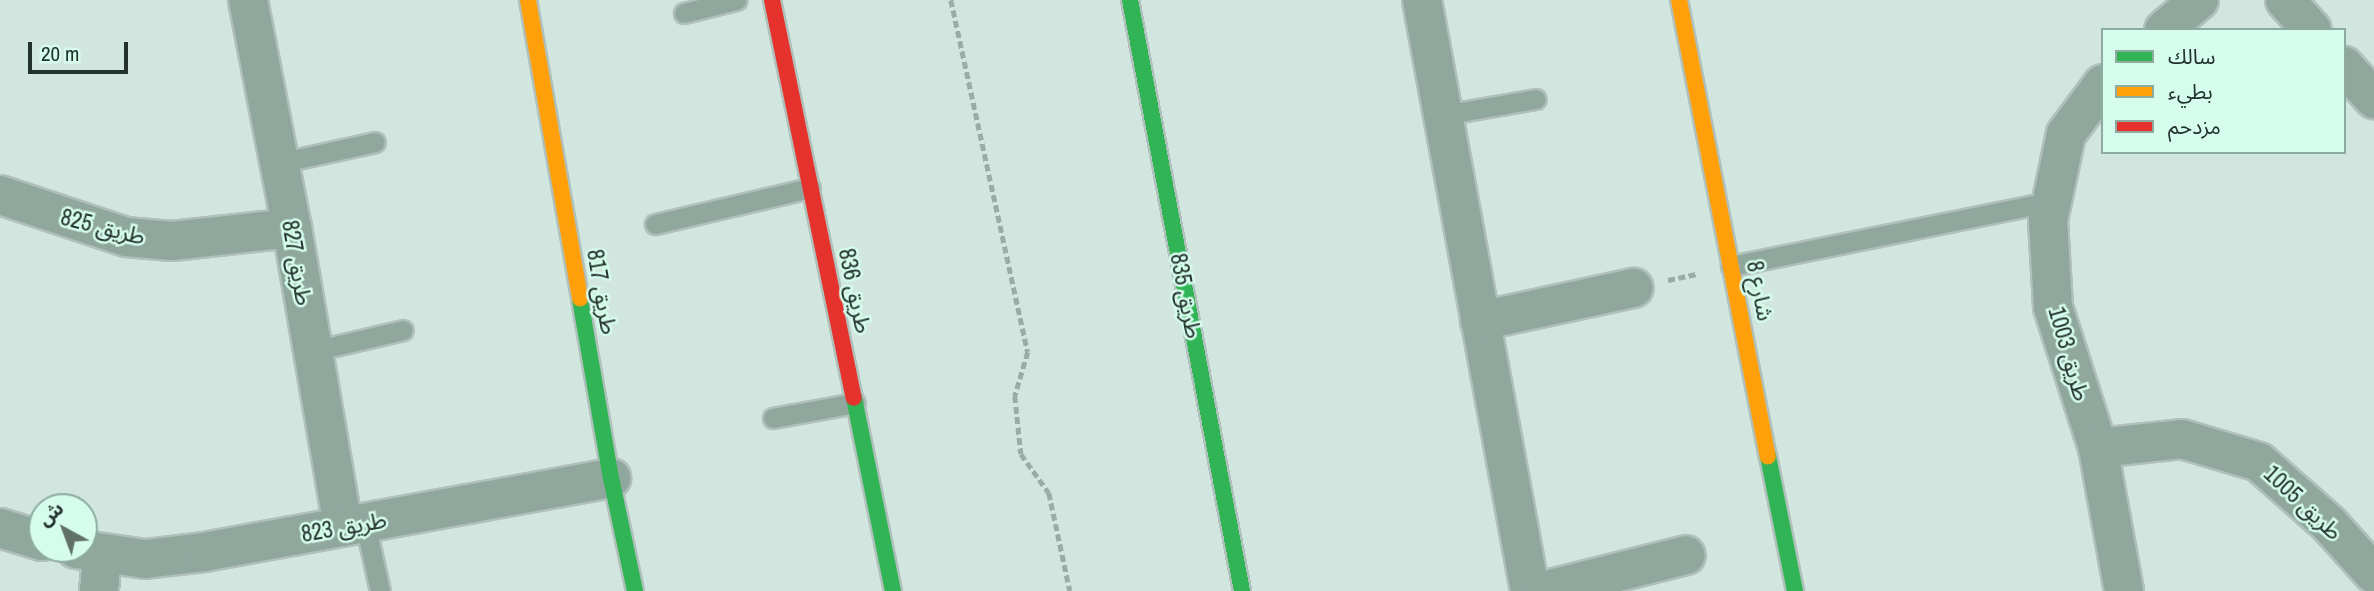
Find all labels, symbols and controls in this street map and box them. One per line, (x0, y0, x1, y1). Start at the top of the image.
scale bar (32, 28, 131, 72)
legend (2101, 28, 2346, 154)
text: 20 m (41, 39, 79, 68)
text: سالك (2168, 42, 2215, 71)
text: بطيء (2168, 77, 2213, 106)
text: مزدحم (2168, 112, 2221, 141)
street label: طريق 825 (58, 203, 148, 251)
street label: طريق 827 (276, 218, 318, 308)
street label: طريق 836 (833, 246, 877, 336)
street label: طريق 817 (581, 247, 623, 337)
street label: طريق 835 (1164, 251, 1208, 341)
street label: شارع 8 (1741, 259, 1779, 323)
street label: طريق 1003 (2042, 304, 2096, 404)
street label: طريق 1005 (2258, 460, 2348, 546)
north arrow (28, 493, 98, 563)
text: ش (32, 495, 69, 532)
street label: طريق 823 (299, 506, 389, 548)

